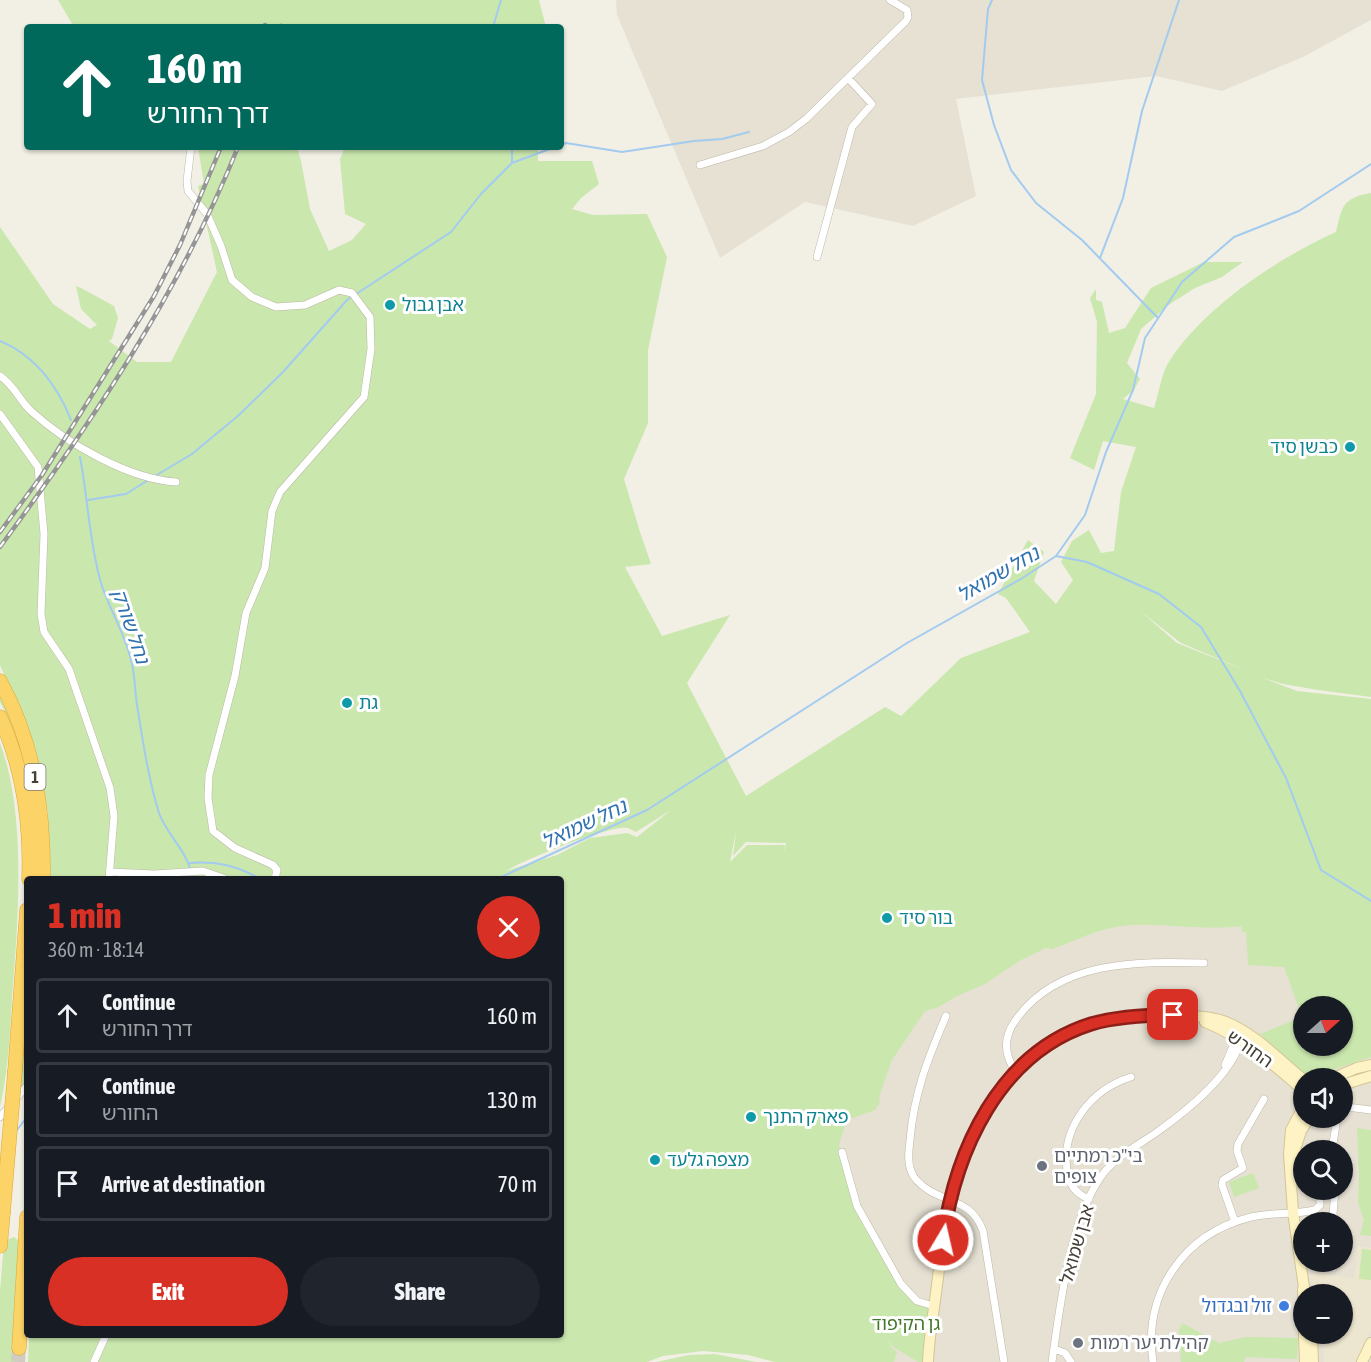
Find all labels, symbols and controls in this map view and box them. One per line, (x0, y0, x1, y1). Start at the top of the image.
text: 160 m (147, 44, 242, 92)
icon: ahead (48, 48, 126, 126)
text: דרך החורש (147, 98, 269, 129)
place label: אבן גבול (402, 294, 464, 315)
marker: אבן גבול (383, 298, 397, 312)
place label: כבשן סיד (1270, 436, 1338, 457)
marker: כבשן סיד (1343, 440, 1357, 454)
water label: נחל שמואל (953, 540, 1044, 606)
water label: נחל שורק (108, 585, 155, 668)
place label: גת (359, 692, 378, 713)
marker: גת (340, 696, 354, 710)
road number: 1 (24, 764, 46, 790)
water label: נחל שמואל (538, 793, 631, 853)
text: 1 min (48, 894, 122, 936)
button: close (477, 896, 540, 959)
place label: בור סיד (899, 907, 953, 928)
marker: בור סיד (880, 911, 894, 925)
text: 360 m · 18:14 (48, 938, 144, 961)
text: Continue (102, 989, 176, 1015)
pin (1147, 989, 1198, 1040)
north arrow (1293, 996, 1353, 1056)
map controls (1293, 996, 1353, 1344)
icon: arrive (1156, 998, 1189, 1031)
icon: ahead (51, 999, 84, 1032)
text: 160 m (487, 1003, 537, 1029)
text: דרך החורש (102, 1017, 193, 1040)
street label: החורש (1223, 1025, 1277, 1072)
button: sound (1293, 1068, 1353, 1128)
text: Continue (102, 1073, 176, 1099)
icon: ahead (51, 1083, 84, 1116)
text: 130 m (487, 1087, 537, 1113)
text: החורש (102, 1101, 159, 1124)
place label: פארק התנך (763, 1106, 849, 1127)
marker: פארק התנך (744, 1110, 758, 1124)
button: search (1293, 1140, 1353, 1200)
place label: בי"כ רמתיים צופים (1054, 1145, 1143, 1187)
place label: מצפה גלעד (667, 1149, 749, 1170)
marker: מצפה גלעד (648, 1153, 662, 1167)
marker: בי"כ רמתיים צופים (1035, 1159, 1049, 1173)
icon: arrive (51, 1167, 84, 1200)
text: Arrive at destination (102, 1171, 265, 1197)
text: 70 m (497, 1171, 537, 1197)
street label: אבן שמואל (1055, 1202, 1098, 1286)
position arrow (911, 1208, 975, 1272)
button: + (1293, 1212, 1353, 1272)
button: Exit (48, 1257, 288, 1326)
button: Share (300, 1257, 540, 1326)
button: − (1293, 1284, 1353, 1344)
place label: זול ובגדול (1202, 1295, 1272, 1316)
marker: זול ובגדול (1277, 1299, 1291, 1313)
park label: גן הקיפוד (872, 1313, 941, 1334)
place label: קהילת יער רמות (1090, 1332, 1209, 1353)
marker: קהילת יער רמות (1071, 1336, 1085, 1350)

